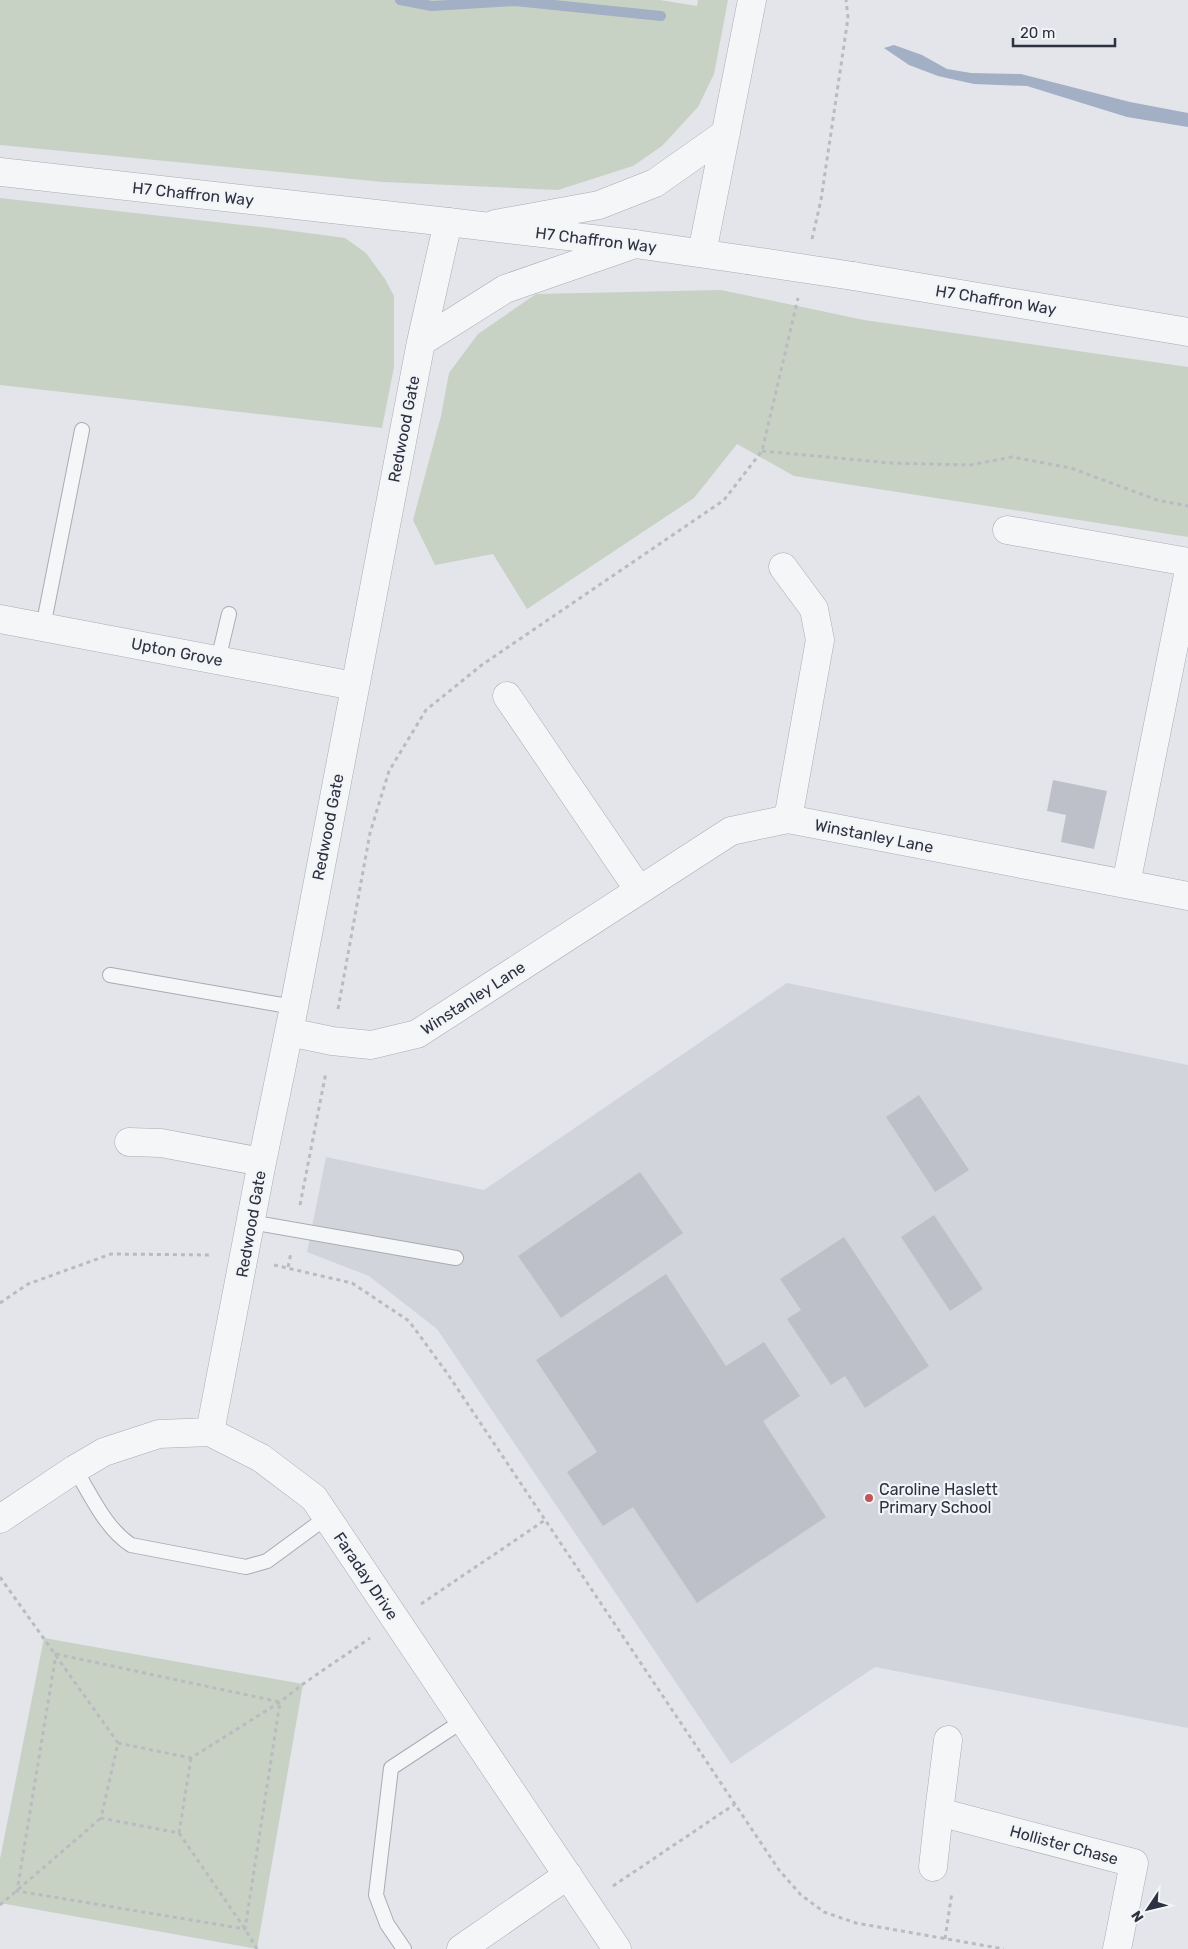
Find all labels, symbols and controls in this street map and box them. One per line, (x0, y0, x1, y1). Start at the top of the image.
scale bar (1013, 15, 1116, 47)
text: 20 m (1020, 24, 1055, 42)
street label: H7 Chaffron Way (131, 178, 255, 210)
street label: H7 Chaffron Way (534, 223, 658, 257)
street label: H7 Chaffron Way (934, 281, 1058, 319)
street label: Redwood Gate (384, 374, 424, 484)
street label: Upton Grove (130, 634, 224, 670)
street label: Redwood Gate (308, 772, 348, 882)
street label: Winstanley Lane (813, 815, 935, 857)
street label: Winstanley Lane (417, 957, 529, 1039)
street label: Redwood Gate (232, 1169, 270, 1279)
place label: Caroline Haslett Primary School (879, 1480, 998, 1517)
marker: Caroline Haslett Primary School (863, 1492, 875, 1504)
street label: Faraday Drive (330, 1529, 402, 1623)
street label: Hollister Chase (1008, 1821, 1120, 1869)
north arrow (1123, 1884, 1173, 1934)
text: N (1128, 1907, 1148, 1925)

